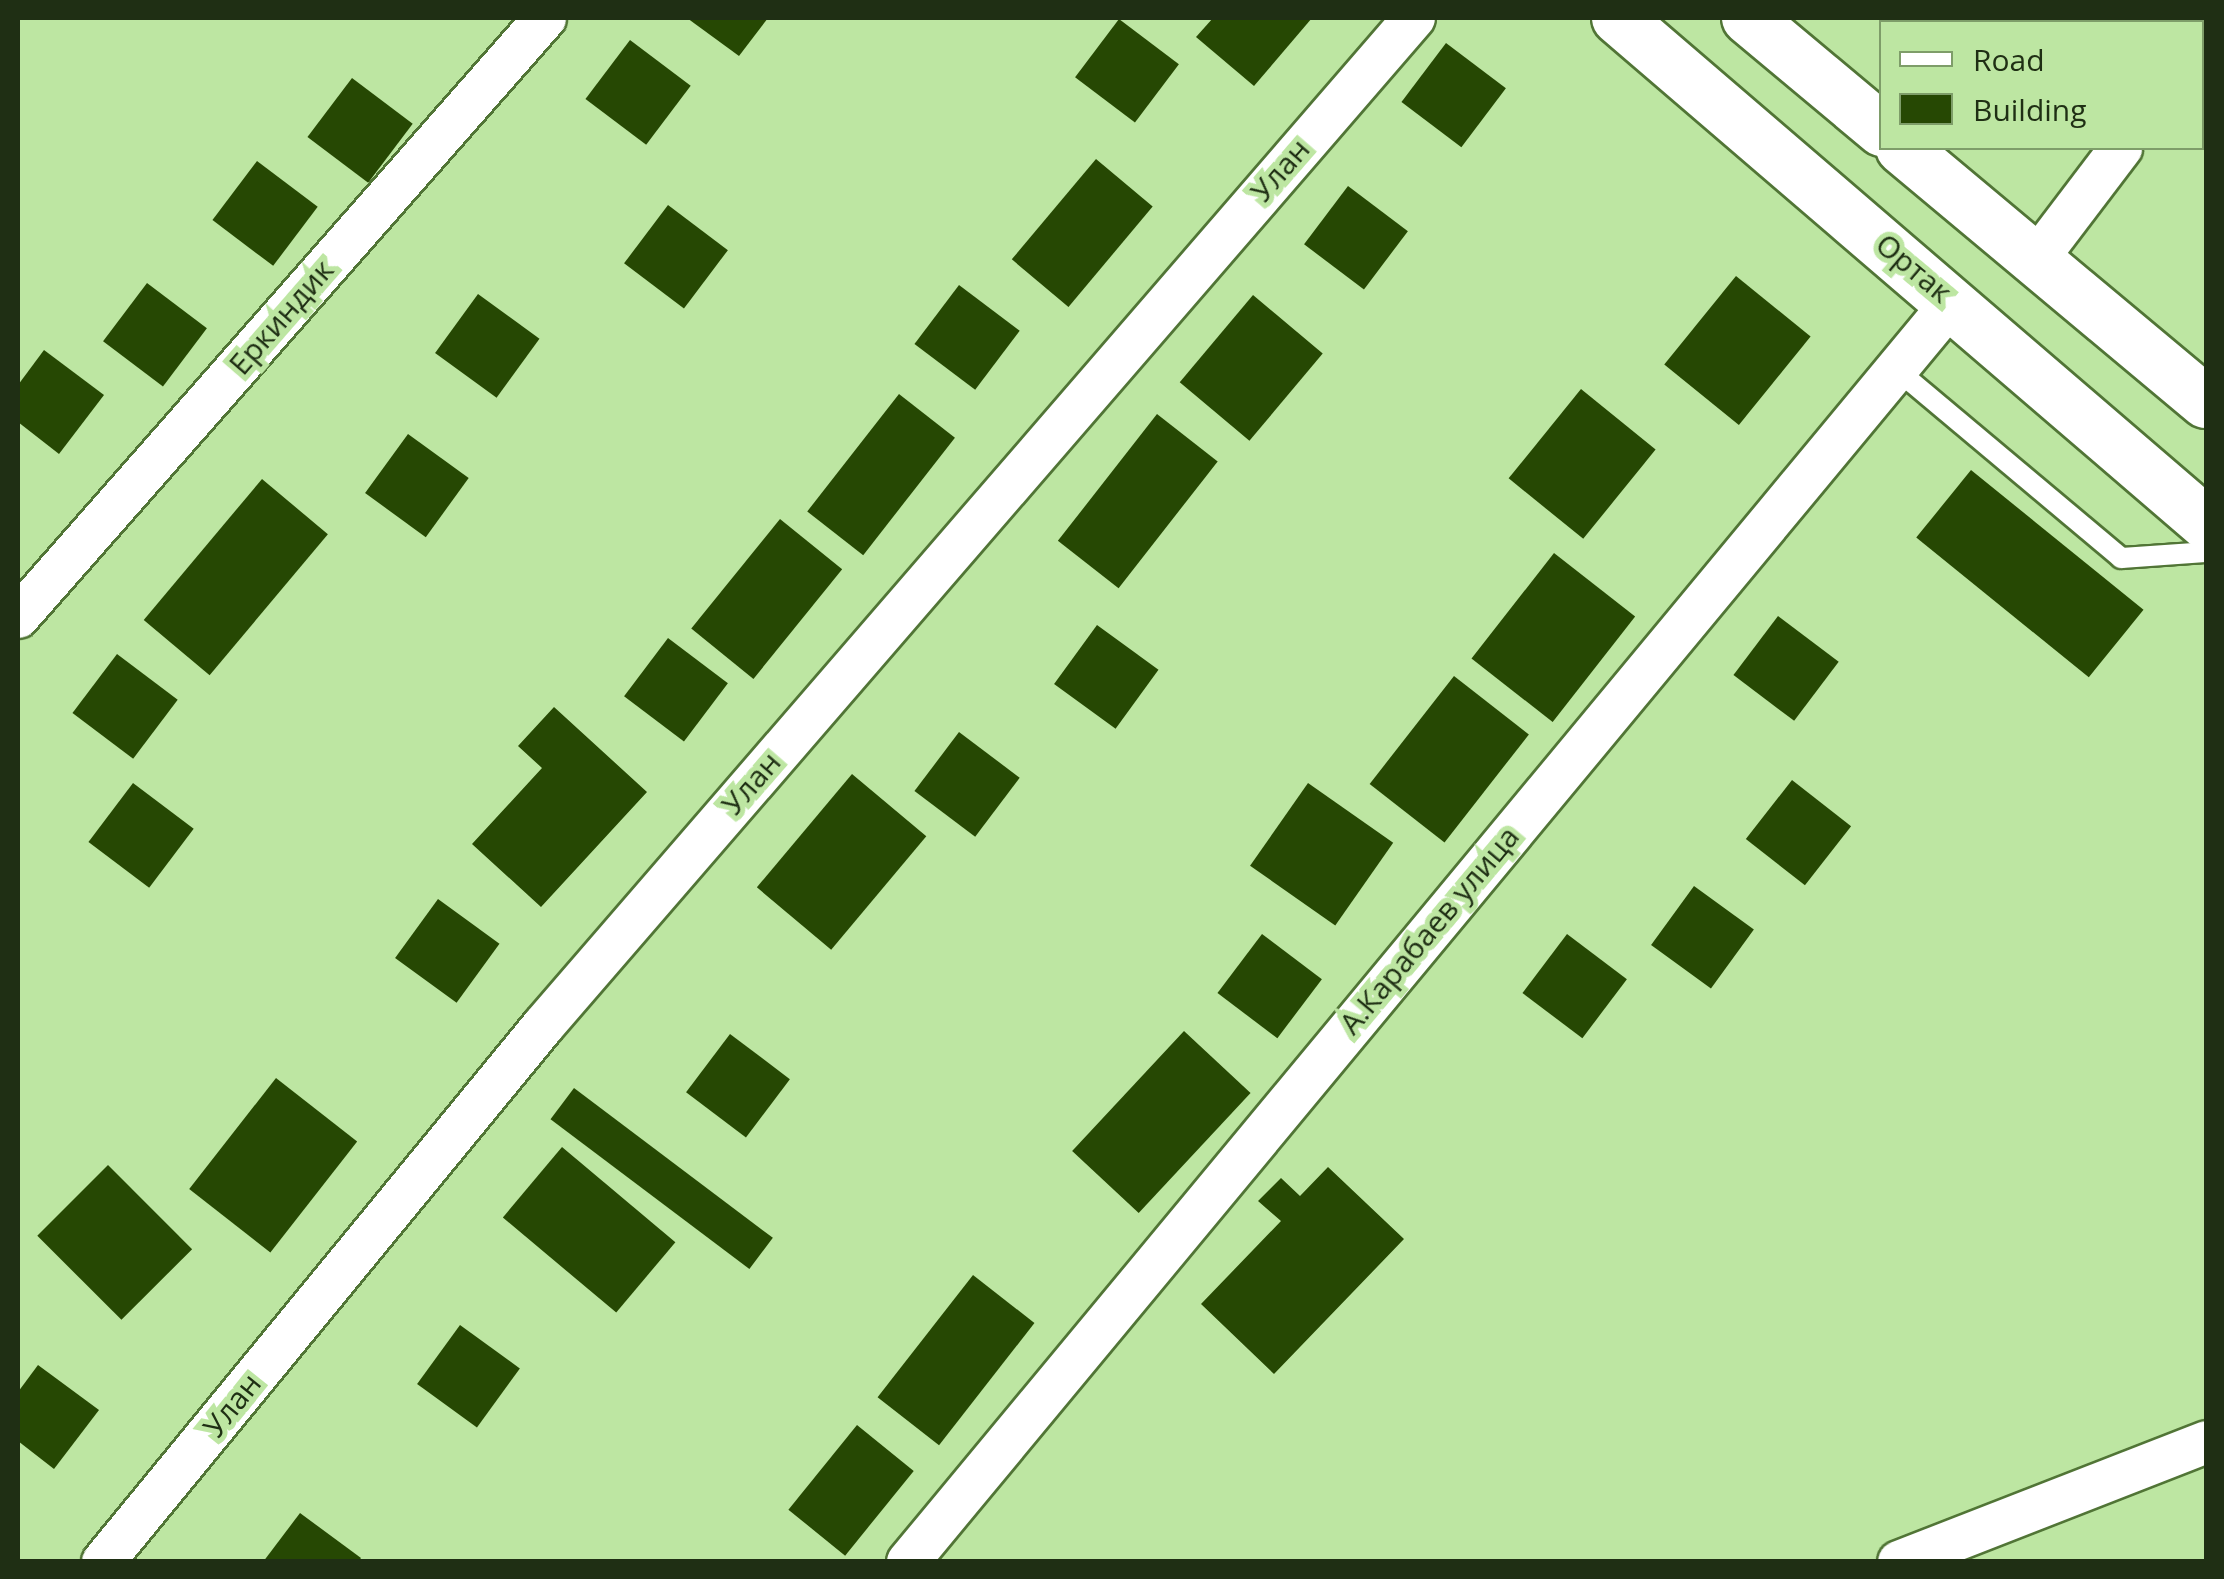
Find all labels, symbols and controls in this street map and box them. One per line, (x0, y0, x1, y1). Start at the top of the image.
legend (1879, 20, 2204, 150)
text: Road (1973, 39, 2045, 80)
text: Building (1973, 89, 2087, 130)
street label: Улан (1243, 131, 1317, 209)
street label: Ортак (1869, 226, 1959, 310)
street label: Еркиндик (221, 252, 341, 382)
street label: Улан (714, 744, 788, 822)
street label: А.Карабаев улица (1332, 819, 1526, 1041)
street label: Улан (196, 1366, 268, 1444)

